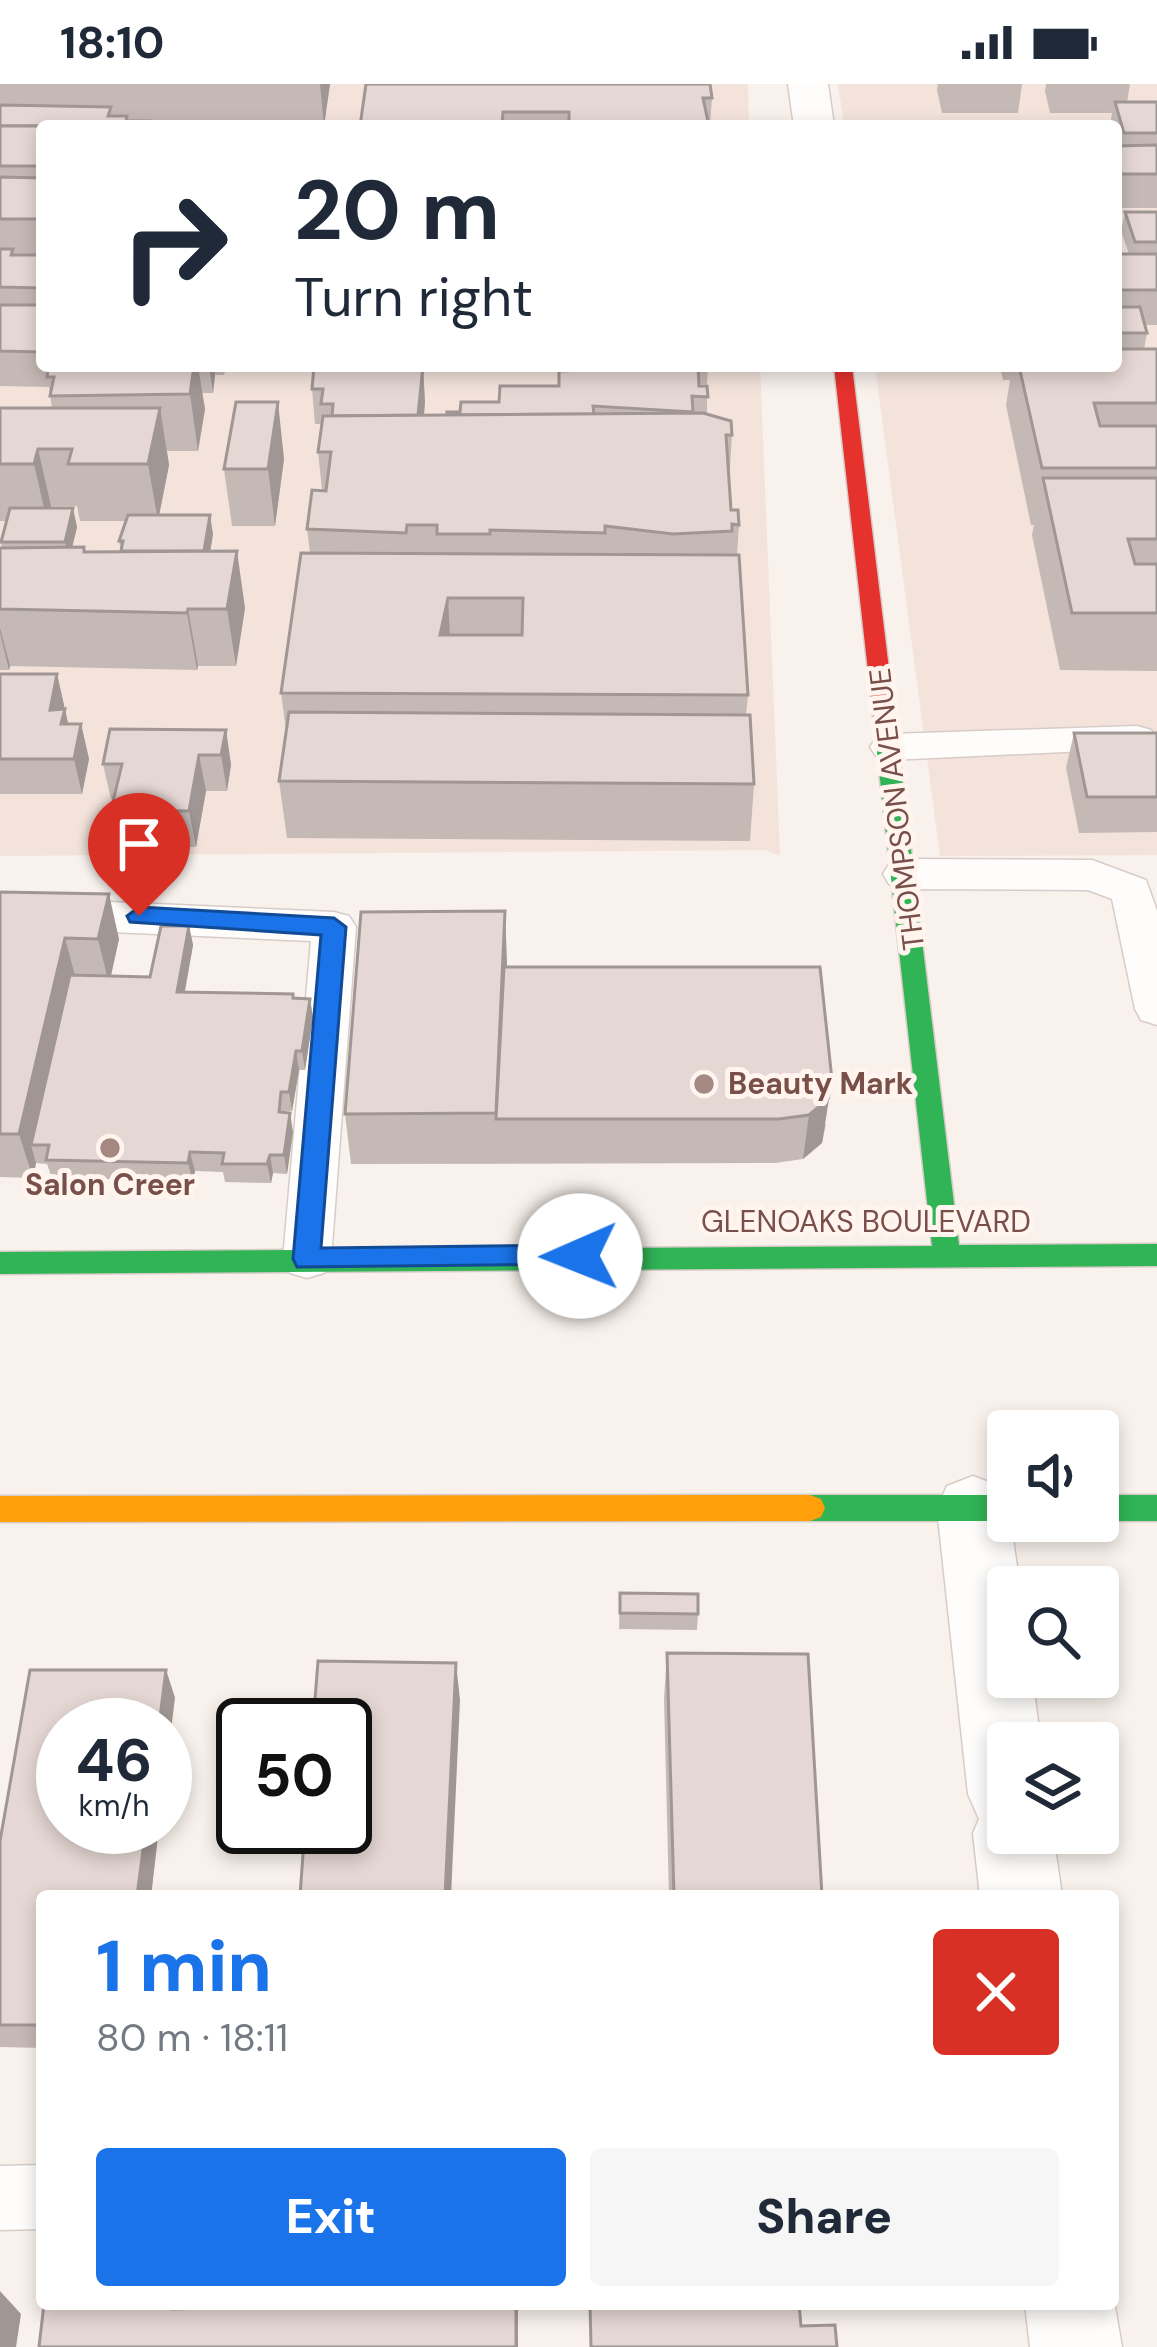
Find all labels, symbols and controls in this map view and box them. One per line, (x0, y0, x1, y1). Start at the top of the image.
text: 18:10 (60, 13, 164, 72)
text: 20 m (294, 156, 500, 265)
icon: right (96, 168, 252, 324)
text: Turn right (294, 262, 533, 333)
street label: THOMPSON AVENUE (860, 666, 933, 952)
pin (88, 793, 190, 916)
icon: arrive (106, 811, 172, 877)
place label: Beauty Mark (728, 1064, 913, 1103)
marker: Beauty Mark (691, 1071, 717, 1097)
marker: Salon Creer (97, 1135, 123, 1161)
place label: Salon Creer (25, 1165, 195, 1204)
position arrow (517, 1193, 643, 1319)
street label: GLENOAKS BOULEVARD (701, 1202, 1031, 1241)
map controls (987, 1410, 1119, 1854)
button: sound (987, 1410, 1119, 1542)
button: search (987, 1566, 1119, 1698)
speed limit sign: 50 (216, 1698, 372, 1854)
text: 46 (75, 1721, 153, 1800)
button: layers (987, 1722, 1119, 1854)
text: km/h (79, 1786, 149, 1825)
text: 1 min (96, 1920, 272, 2013)
button: close (933, 1929, 1059, 2055)
text: 80 m · 18:11 (96, 2012, 288, 2063)
button: Exit (96, 2148, 566, 2286)
button: Share (590, 2148, 1059, 2286)

